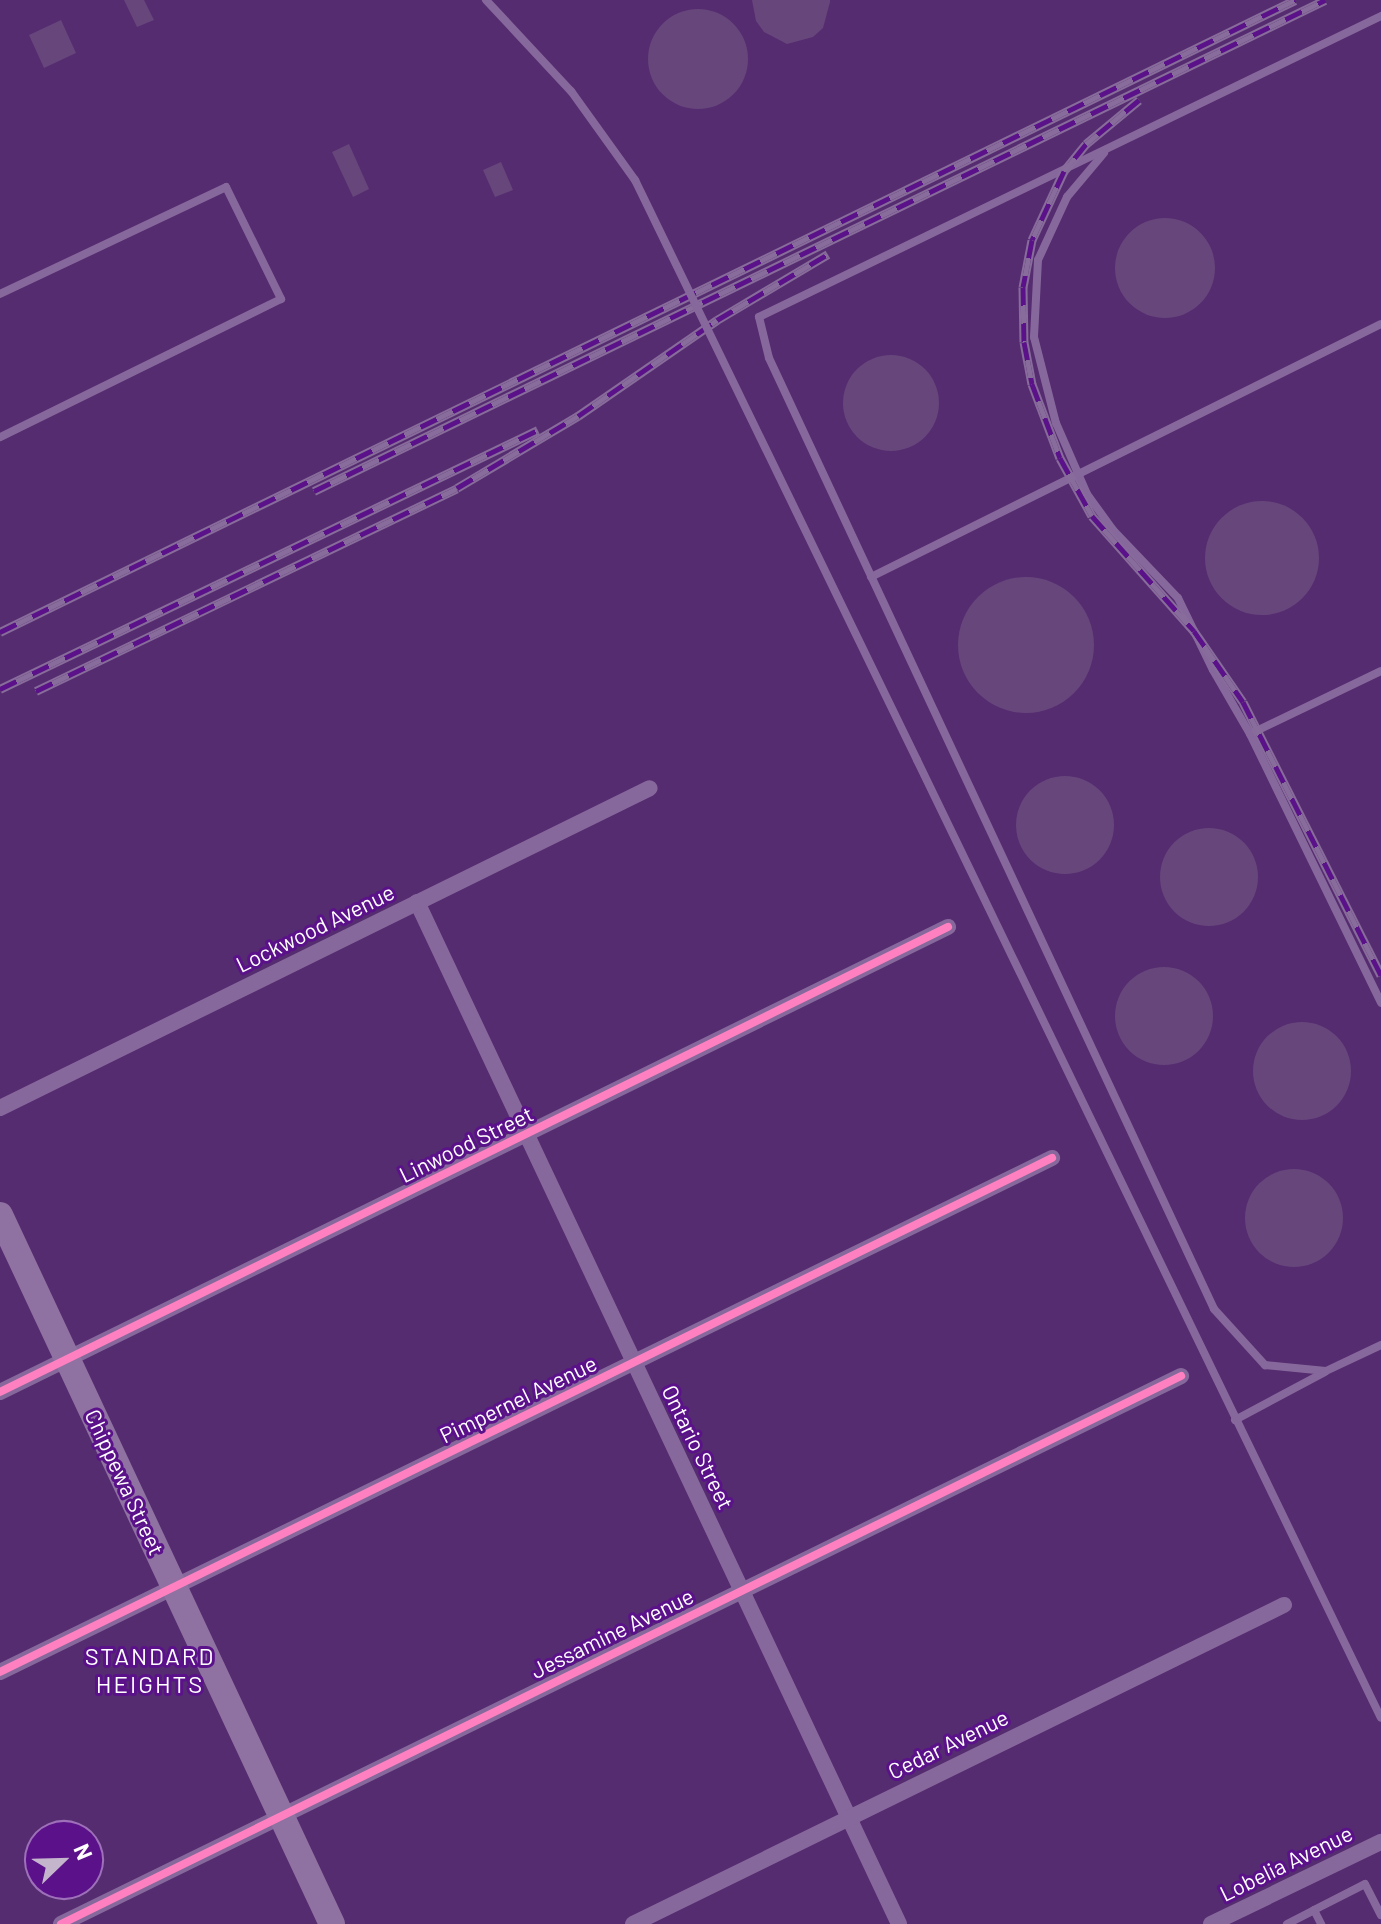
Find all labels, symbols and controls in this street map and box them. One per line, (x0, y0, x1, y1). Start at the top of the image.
street label: Lockwood Avenue (232, 878, 398, 978)
street label: Linwood Street (395, 1100, 537, 1188)
street label: Pimpernel Avenue (435, 1350, 601, 1448)
street label: Ontario Street (657, 1381, 739, 1513)
street label: Chippewa Street (80, 1405, 170, 1559)
street label: Jessamine Avenue (526, 1582, 698, 1684)
district label: STANDARD HEIGHTS (85, 1642, 215, 1698)
street label: Cedar Avenue (884, 1704, 1012, 1784)
north arrow (24, 1820, 104, 1900)
street label: Lobelia Avenue (1215, 1820, 1357, 1906)
text: N (69, 1840, 99, 1863)

